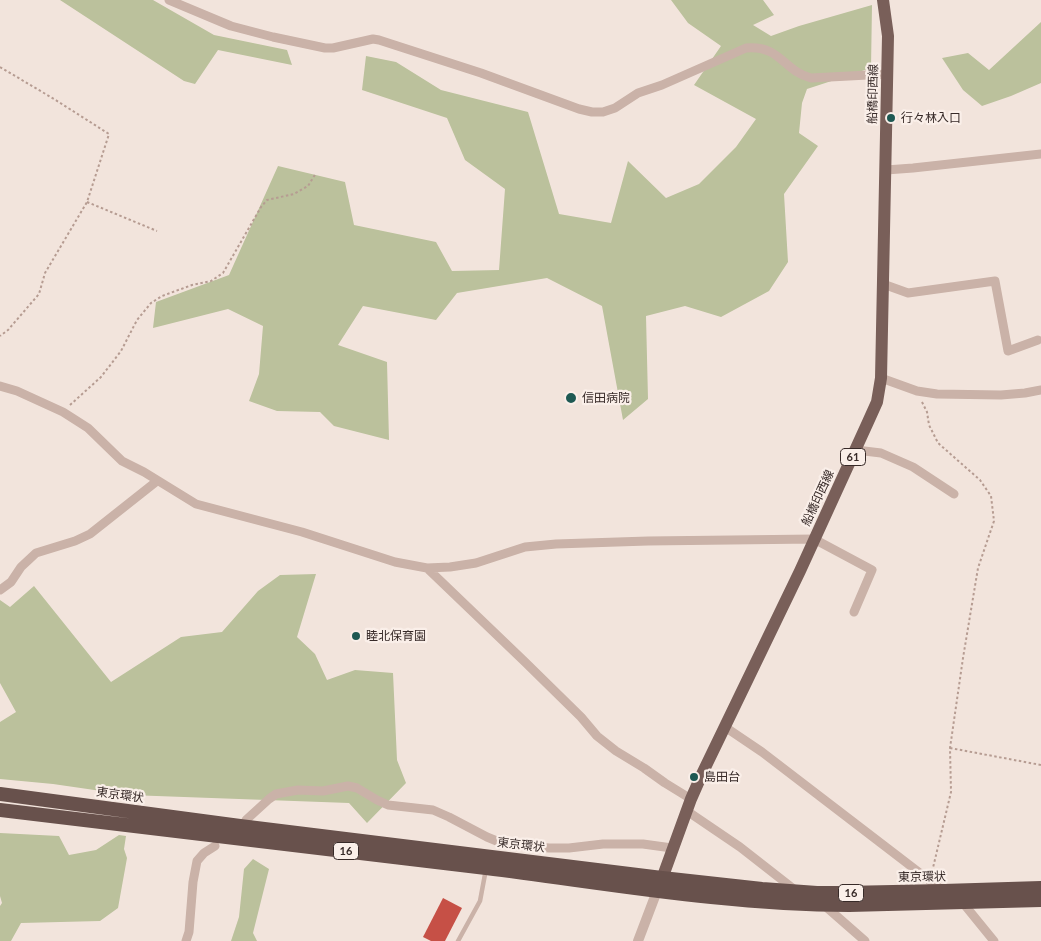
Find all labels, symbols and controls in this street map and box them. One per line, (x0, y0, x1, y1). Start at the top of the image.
street label: 船橋印西線 (865, 64, 881, 124)
place label: 行々林入口 (901, 111, 961, 125)
marker: 行々林入口 (885, 112, 897, 124)
marker: 信田病院 (564, 391, 578, 405)
place label: 信田病院 (582, 391, 630, 405)
road number: 61 (840, 448, 866, 466)
street label: 船橋印西線 (799, 468, 837, 528)
place label: 睦北保育園 (366, 629, 426, 643)
marker: 睦北保育園 (350, 630, 362, 642)
place label: 島田台 (704, 770, 740, 784)
marker: 島田台 (688, 771, 700, 783)
street label: 東京環状 (95, 785, 145, 805)
street label: 東京環状 (496, 835, 546, 855)
road number: 16 (334, 842, 358, 859)
street label: 東京環状 (898, 869, 946, 885)
road number: 16 (838, 884, 864, 901)

